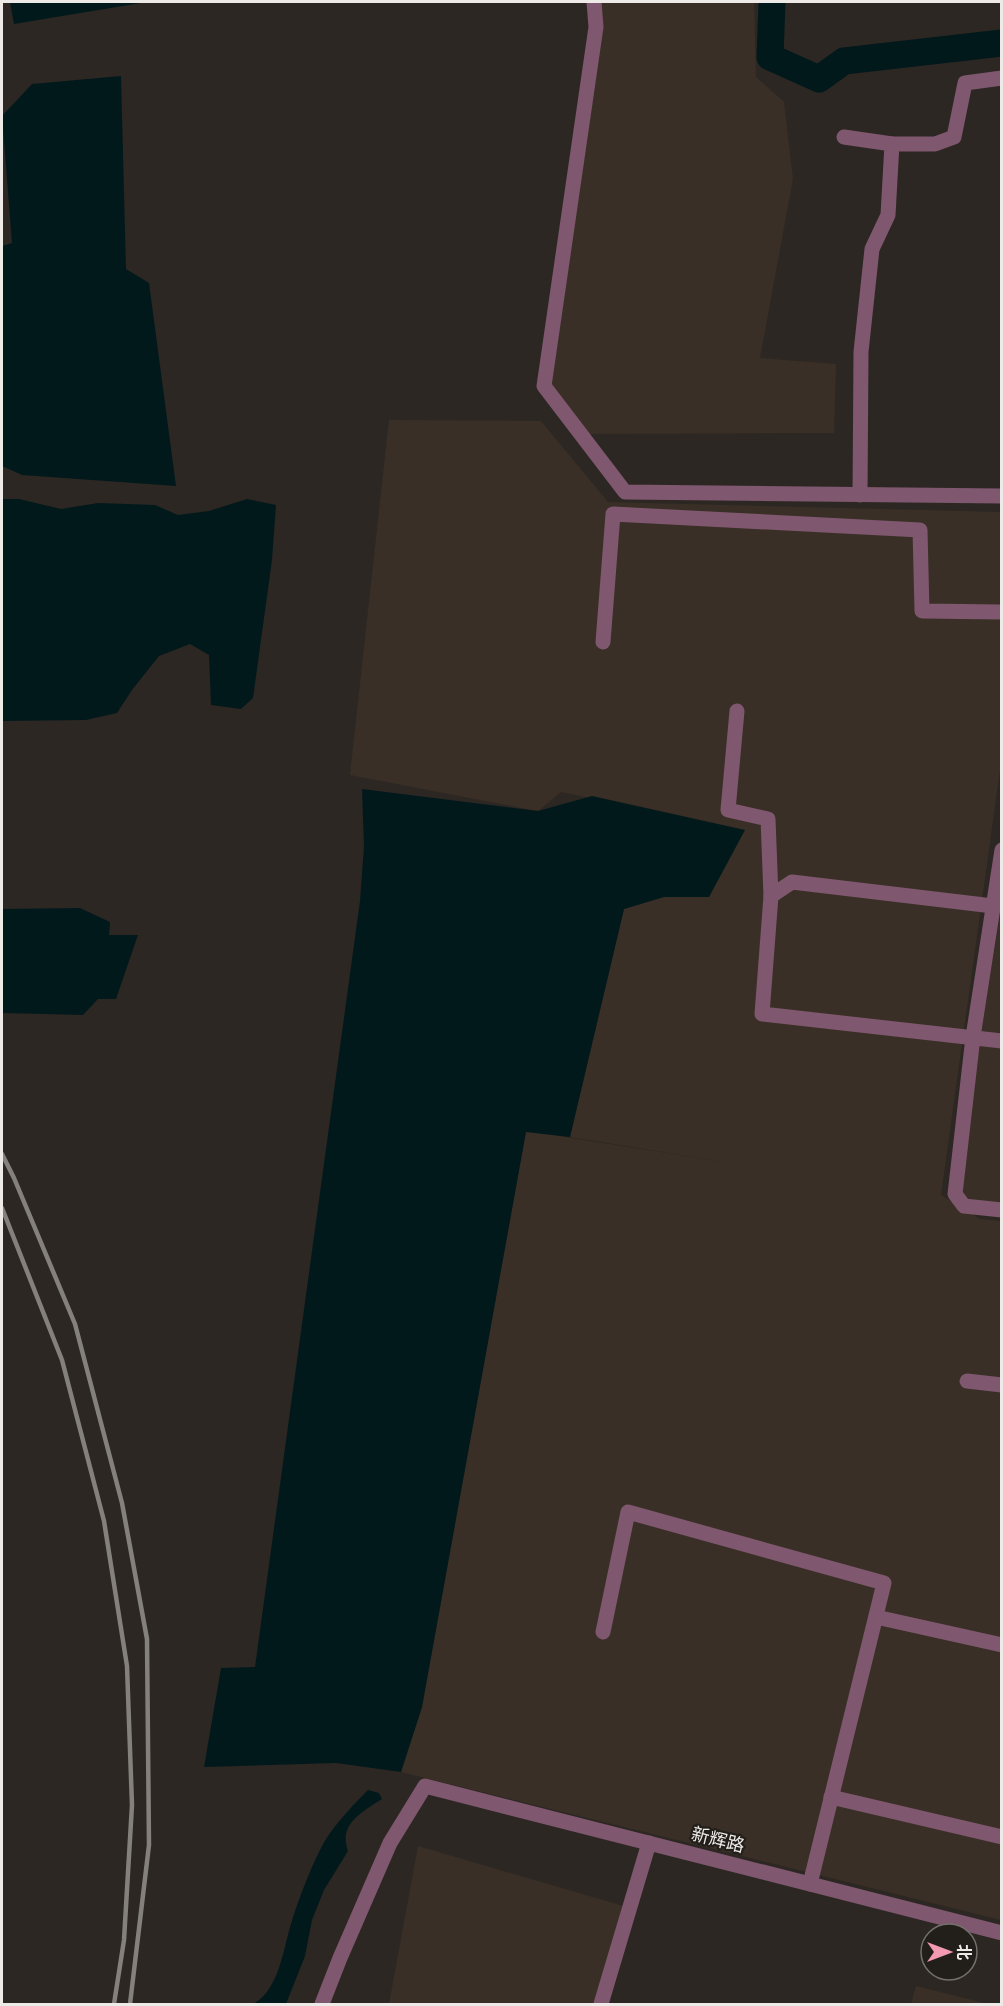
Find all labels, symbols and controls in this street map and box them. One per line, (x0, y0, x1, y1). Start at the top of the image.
street label: 新辉路 (689, 1824, 747, 1856)
north arrow (919, 1922, 979, 1982)
text: 北 (955, 1944, 972, 1960)

